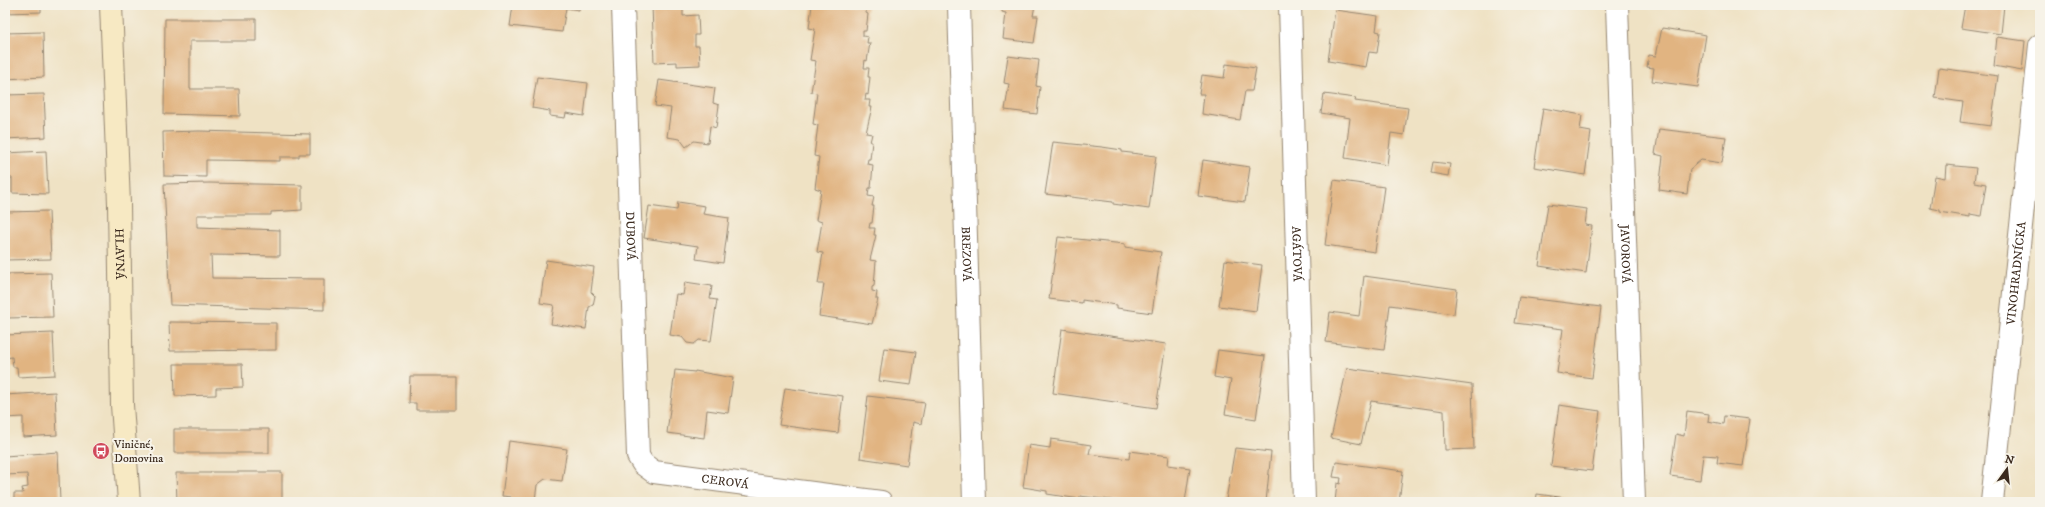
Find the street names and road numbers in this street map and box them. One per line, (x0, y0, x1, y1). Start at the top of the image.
street label: DUBOVÁ (622, 211, 639, 261)
street label: VINOHRADNÍCKA (2003, 220, 2029, 327)
street label: JAVOROVÁ (1617, 223, 1634, 284)
street label: BREZOVÁ (958, 226, 975, 282)
street label: AGÁTOVÁ (1289, 226, 1305, 282)
street label: HLAVNÁ (112, 228, 128, 280)
street label: CEROVÁ (701, 471, 750, 492)

